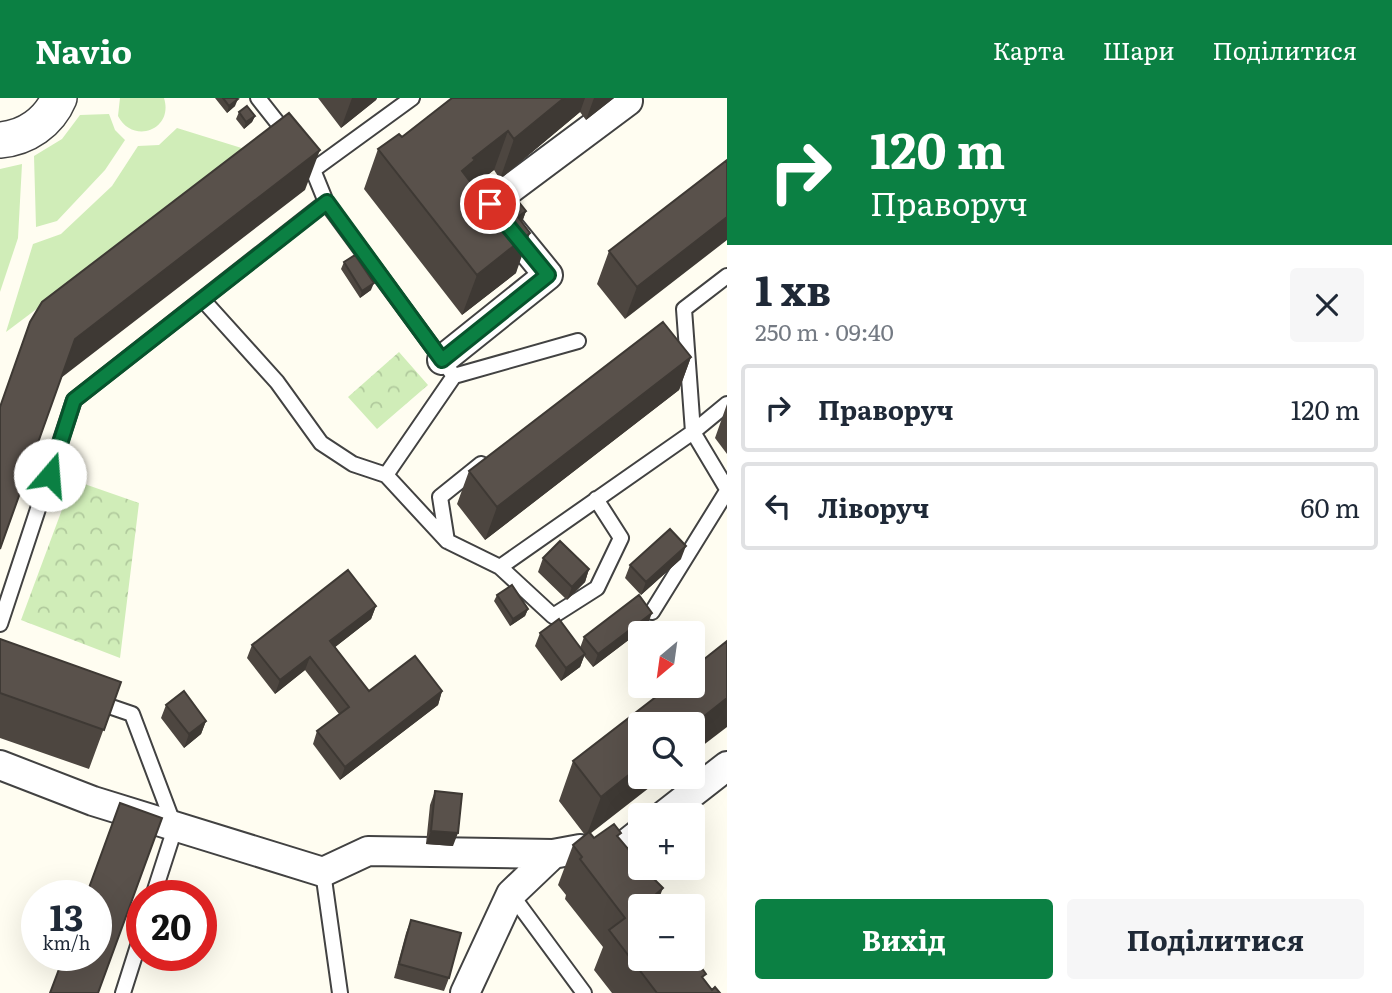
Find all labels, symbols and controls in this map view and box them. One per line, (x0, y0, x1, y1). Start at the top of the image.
text: Navio (35, 25, 132, 74)
text: Карта (993, 32, 1065, 67)
text: Шари (1103, 32, 1175, 67)
text: Поділитися (1213, 32, 1357, 67)
text: 120 m (870, 111, 1005, 184)
icon: right (755, 126, 846, 217)
pin (460, 174, 520, 234)
text: Праворуч (870, 178, 1028, 226)
icon: arrive (471, 185, 509, 223)
text: 1 хв (755, 257, 831, 319)
button: close (1290, 268, 1364, 342)
text: 250 m · 09:40 (755, 314, 894, 348)
icon: right (759, 389, 797, 427)
text: Праворуч (818, 389, 954, 428)
text: 120 m (1291, 389, 1360, 428)
position arrow (13, 438, 87, 512)
icon: left (759, 487, 797, 525)
text: Ліворуч (818, 487, 929, 526)
text: 60 m (1301, 487, 1360, 526)
north arrow (628, 621, 705, 698)
map controls (628, 621, 705, 971)
button: search (628, 712, 705, 789)
button: + (628, 803, 705, 880)
speed limit sign: 20 (126, 880, 217, 971)
text: 13 (49, 890, 84, 942)
button: − (628, 894, 705, 971)
button: Вихід (755, 899, 1053, 979)
button: Поділитися (1067, 899, 1364, 979)
text: km/h (43, 929, 90, 956)

